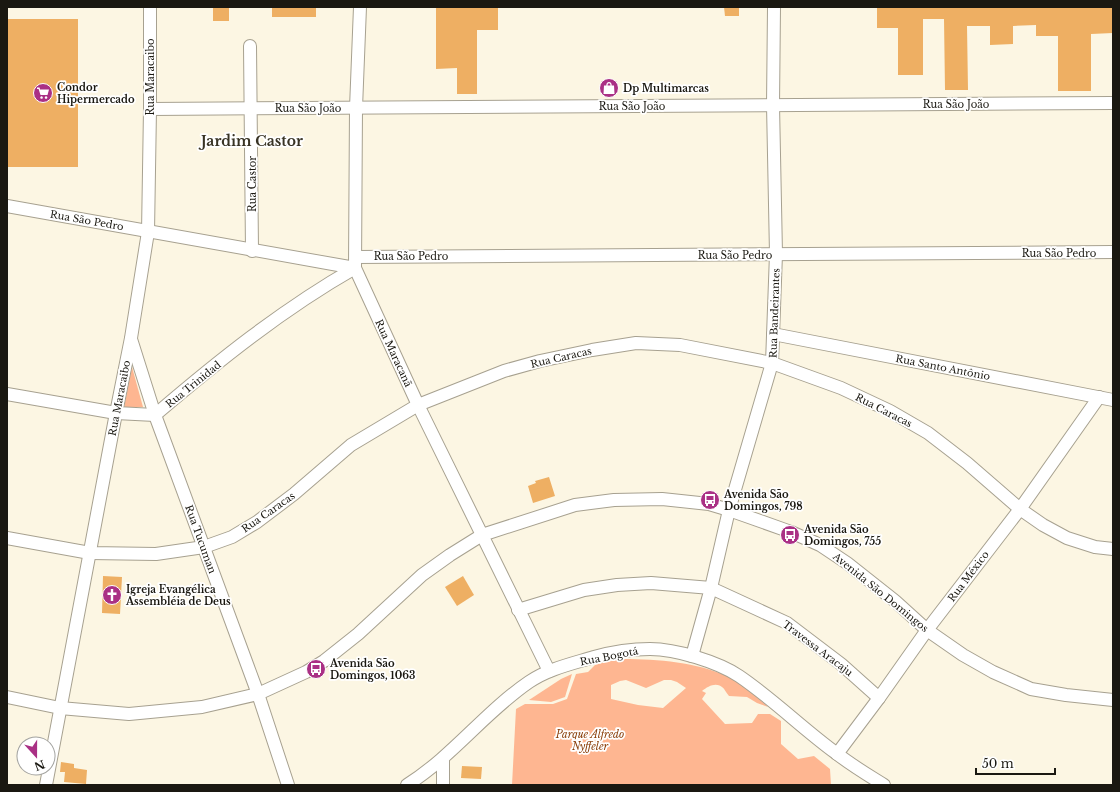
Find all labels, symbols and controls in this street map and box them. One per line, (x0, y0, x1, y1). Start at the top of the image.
street label: Rua Maracaibo (144, 38, 157, 116)
shop icon: Dp Multimarcas (598, 77, 620, 99)
place label: Condor Hipermercado (57, 81, 135, 106)
supermarket icon: Condor Hipermercado (32, 82, 54, 104)
place label: Dp Multimarcas (623, 82, 709, 95)
street label: Rua São João (923, 98, 990, 111)
street label: Rua São João (599, 100, 666, 113)
street label: Rua São João (275, 102, 342, 115)
district label: Jardim Castor (198, 132, 303, 150)
street label: Rua Castor (246, 156, 259, 212)
street label: Rua São Pedro (49, 208, 125, 233)
street label: Rua São Pedro (1022, 247, 1097, 260)
street label: Rua São Pedro (698, 249, 773, 262)
street label: Rua São Pedro (374, 250, 449, 263)
street label: Rua Bandeirantes (766, 267, 783, 358)
street label: Rua Maracanã (372, 317, 415, 389)
street label: Rua Caracas (529, 344, 593, 371)
street label: Rua Santo Antônio (894, 352, 992, 383)
street label: Rua Trinidad (163, 358, 224, 411)
street label: Rua Maracaibo (106, 359, 133, 437)
street label: Rua Caracas (853, 391, 915, 431)
place label: Avenida São Domingos, 798 (723, 488, 803, 513)
street label: Rua Caracas (239, 489, 298, 536)
bus stop icon: Avenida São Domingos, 798 (699, 489, 721, 511)
street label: Rua Tucuman (182, 503, 219, 575)
place label: Avenida São Domingos, 755 (803, 523, 881, 548)
bus stop icon: Avenida São Domingos, 755 (779, 524, 801, 546)
street label: Rua México (945, 548, 992, 604)
street label: Avenida São Domingos (830, 549, 931, 635)
place label: Igreja Evangélica Assembléia de Deus (125, 583, 231, 608)
church icon: Igreja Evangélica Assembléia de Deus (101, 584, 123, 606)
street label: Travessa Aracaju (780, 618, 856, 679)
street label: Rua Bogotá (579, 644, 640, 668)
place label: Avenida São Domingos, 1063 (329, 657, 415, 682)
bus stop icon: Avenida São Domingos, 1063 (305, 658, 327, 680)
park label: Parque Alfredo Nyffeler (555, 728, 624, 753)
north arrow (16, 736, 56, 776)
scale bar (976, 750, 1055, 776)
text: 50 m (982, 756, 1014, 771)
text: N (32, 757, 47, 774)

